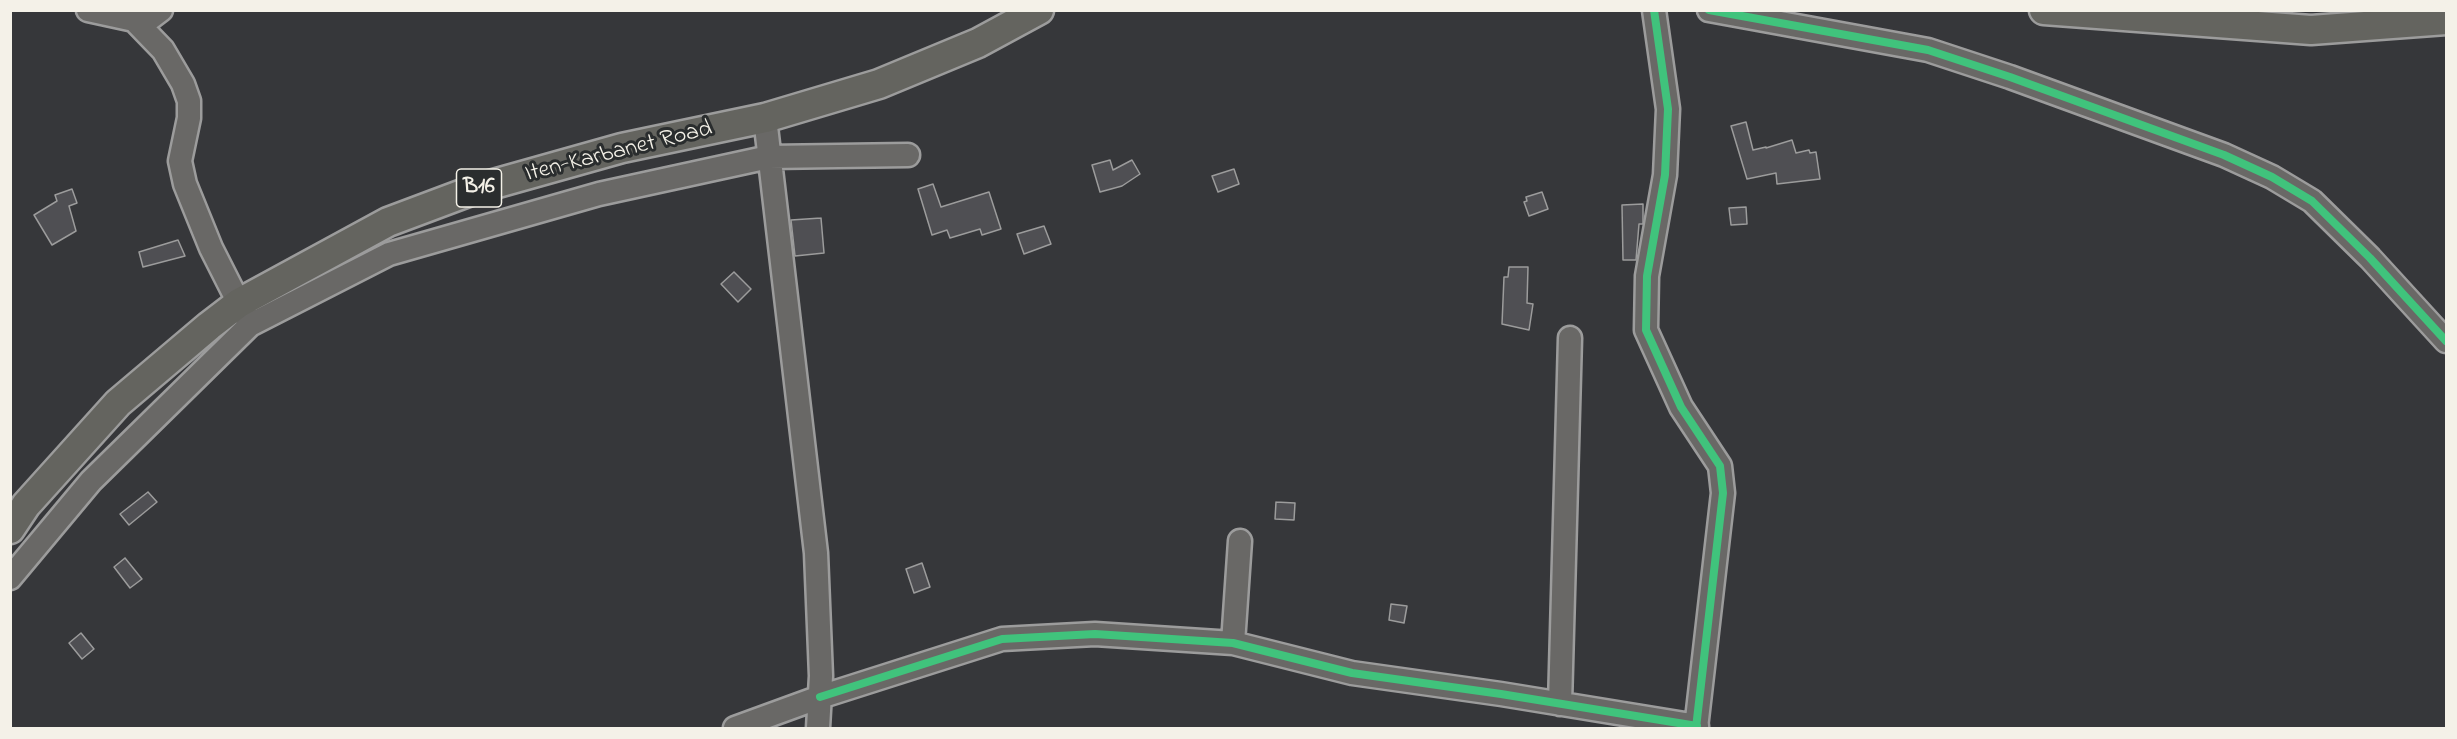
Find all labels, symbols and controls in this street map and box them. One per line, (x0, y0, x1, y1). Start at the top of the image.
street label: Iten-Karbanet Road (522, 116, 716, 190)
road number: B16 (456, 169, 502, 207)

